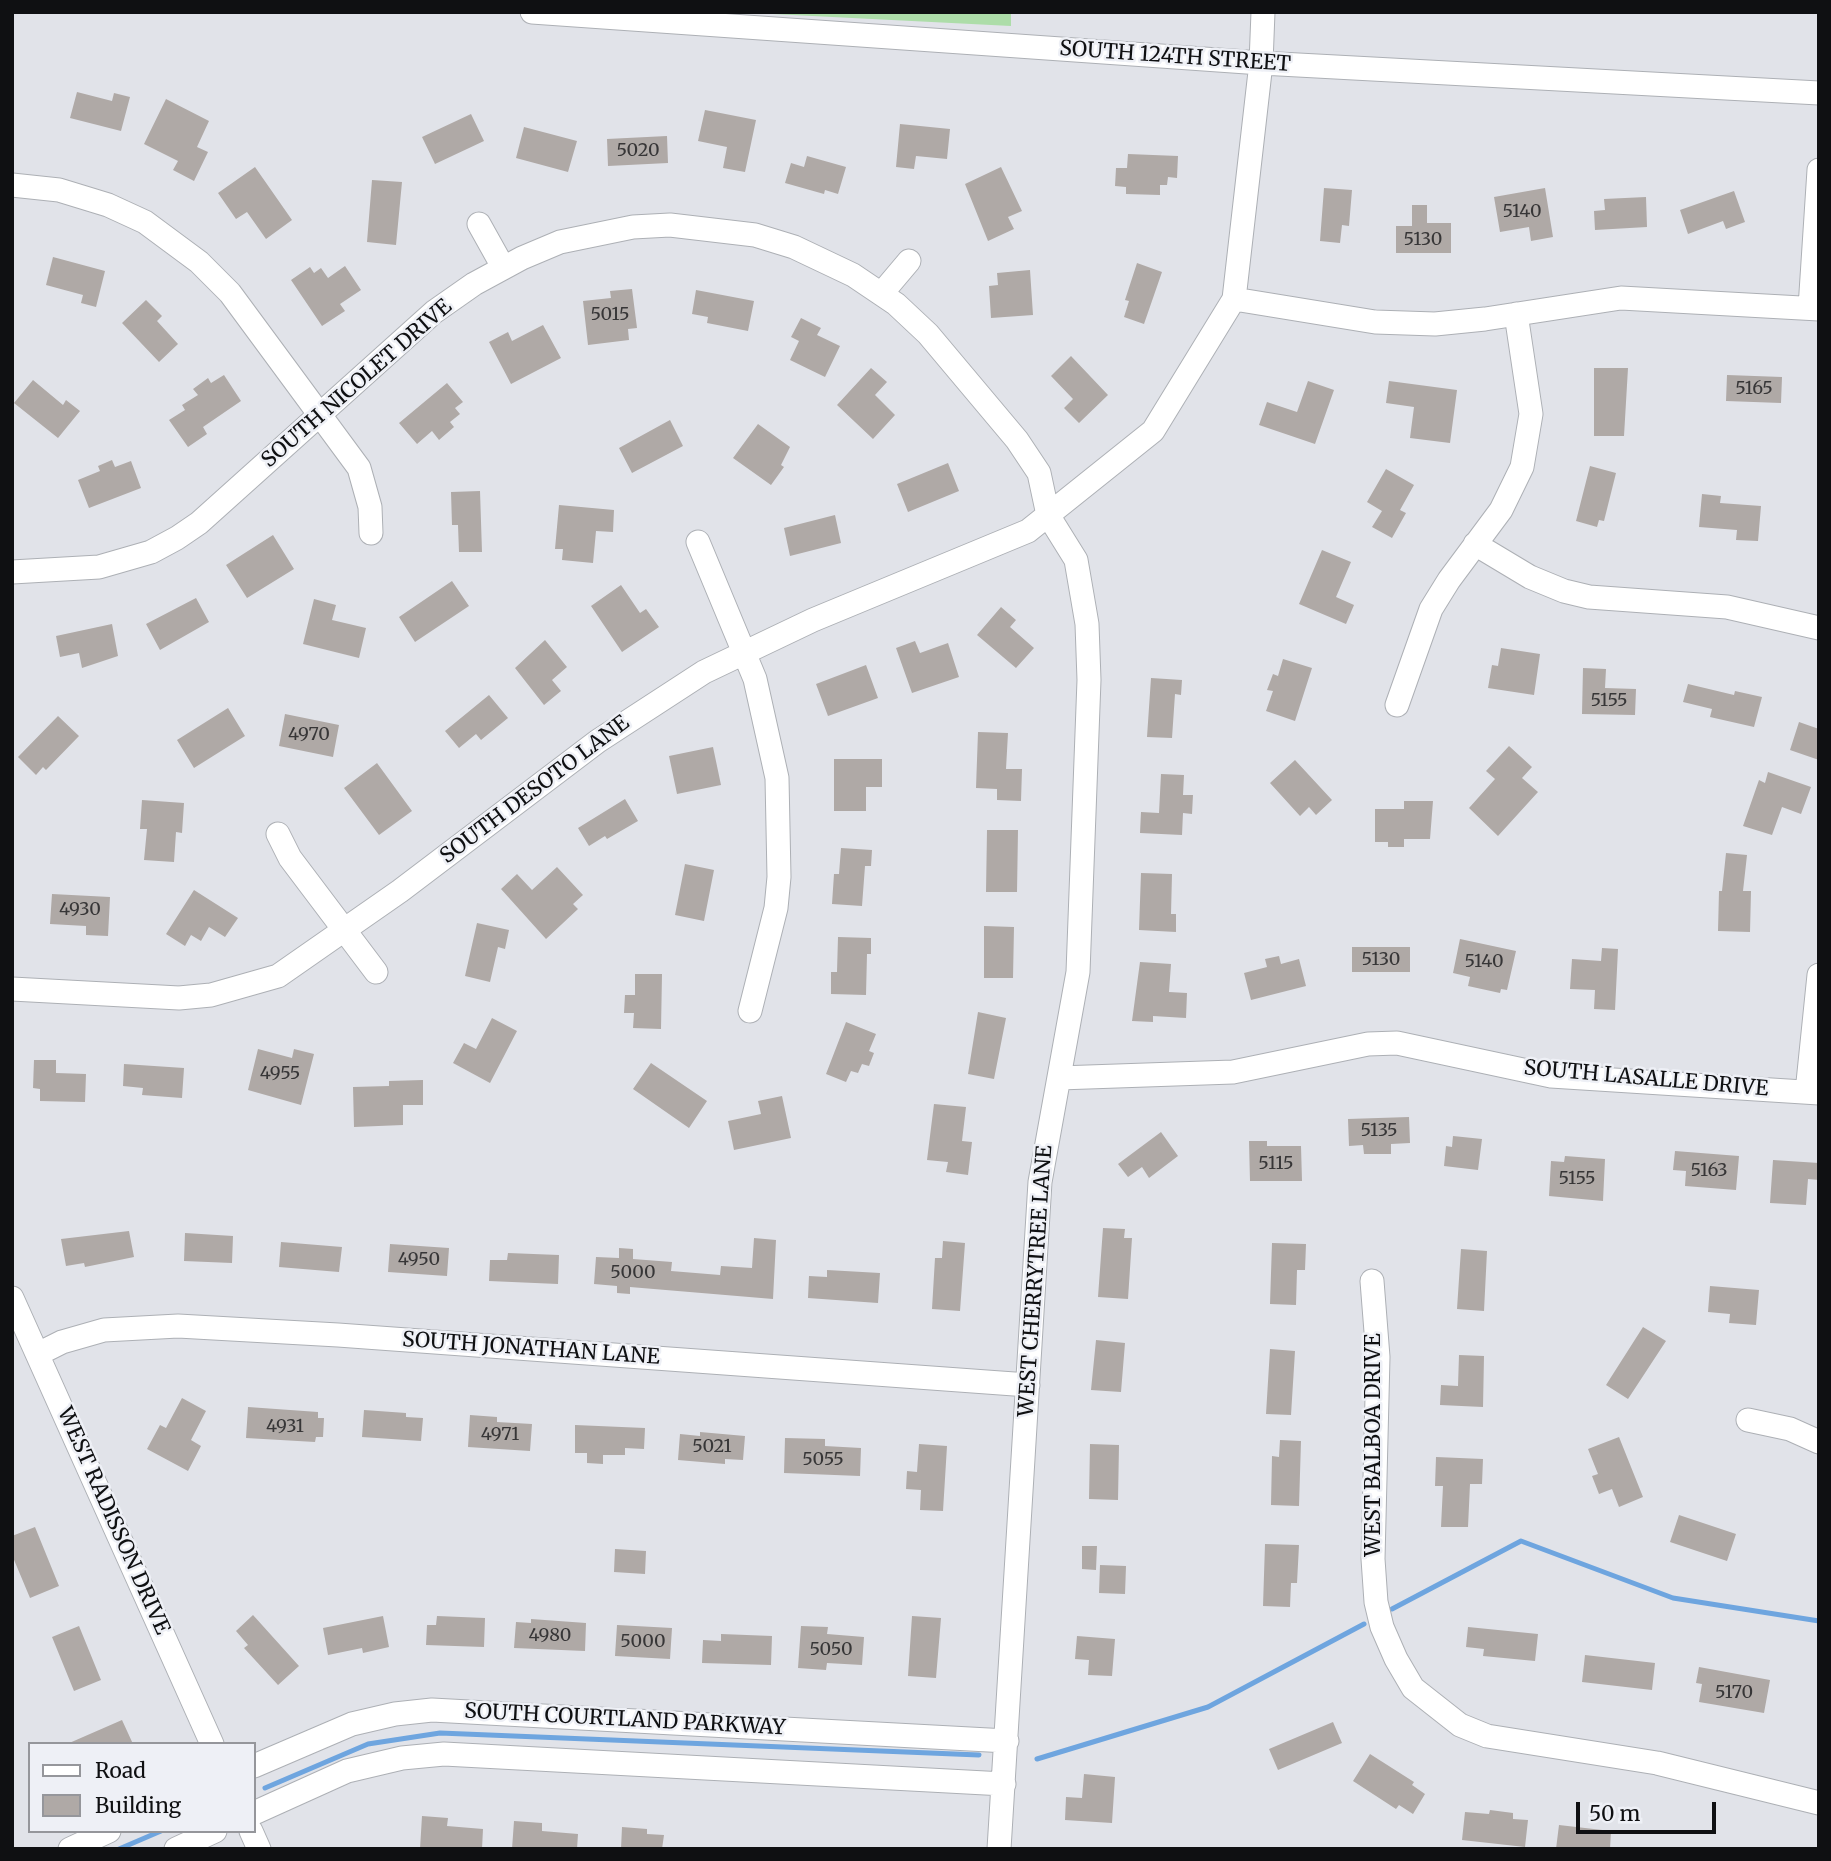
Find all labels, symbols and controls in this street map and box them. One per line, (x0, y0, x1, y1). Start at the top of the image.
street label: SOUTH 124TH STREET (1059, 36, 1291, 78)
house number: 5020 (616, 140, 660, 162)
house number: 5140 (1502, 201, 1542, 223)
house number: 5130 (1404, 229, 1442, 251)
street label: SOUTH NICOLET DRIVE (257, 295, 457, 473)
house number: 5015 (590, 304, 630, 326)
house number: 5165 (1735, 378, 1773, 400)
house number: 5155 (1590, 690, 1628, 712)
street label: SOUTH DESOTO LANE (436, 711, 634, 869)
house number: 4970 (288, 724, 330, 746)
house number: 4930 (59, 899, 101, 921)
house number: 5130 (1362, 949, 1400, 971)
house number: 5140 (1464, 951, 1504, 973)
street label: SOUTH LASALLE DRIVE (1523, 1056, 1769, 1102)
house number: 4955 (260, 1063, 300, 1085)
house number: 5135 (1360, 1120, 1398, 1142)
street label: WEST CHERRYTREE LANE (1014, 1144, 1058, 1418)
house number: 5115 (1258, 1153, 1294, 1175)
house number: 5163 (1690, 1160, 1728, 1182)
house number: 5155 (1558, 1168, 1596, 1190)
house number: 4950 (398, 1249, 440, 1271)
house number: 5000 (610, 1262, 656, 1284)
street label: SOUTH JONATHAN LANE (401, 1327, 661, 1371)
street label: WEST BALBOA DRIVE (1361, 1334, 1387, 1556)
street label: WEST RADISSON DRIVE (51, 1404, 175, 1638)
house number: 4931 (266, 1416, 304, 1438)
house number: 4971 (481, 1424, 519, 1446)
house number: 5021 (692, 1436, 732, 1458)
house number: 5055 (802, 1449, 844, 1471)
house number: 4980 (529, 1625, 571, 1647)
house number: 5000 (620, 1631, 666, 1653)
house number: 5050 (809, 1639, 853, 1661)
house number: 5170 (1715, 1682, 1753, 1704)
street label: SOUTH COURTLAND PARKWAY (464, 1699, 786, 1741)
legend (28, 1742, 256, 1833)
text: Road (95, 1757, 146, 1784)
scale bar (1579, 1787, 1719, 1831)
text: Building (95, 1792, 181, 1819)
text: 50 m (1589, 1800, 1640, 1827)

